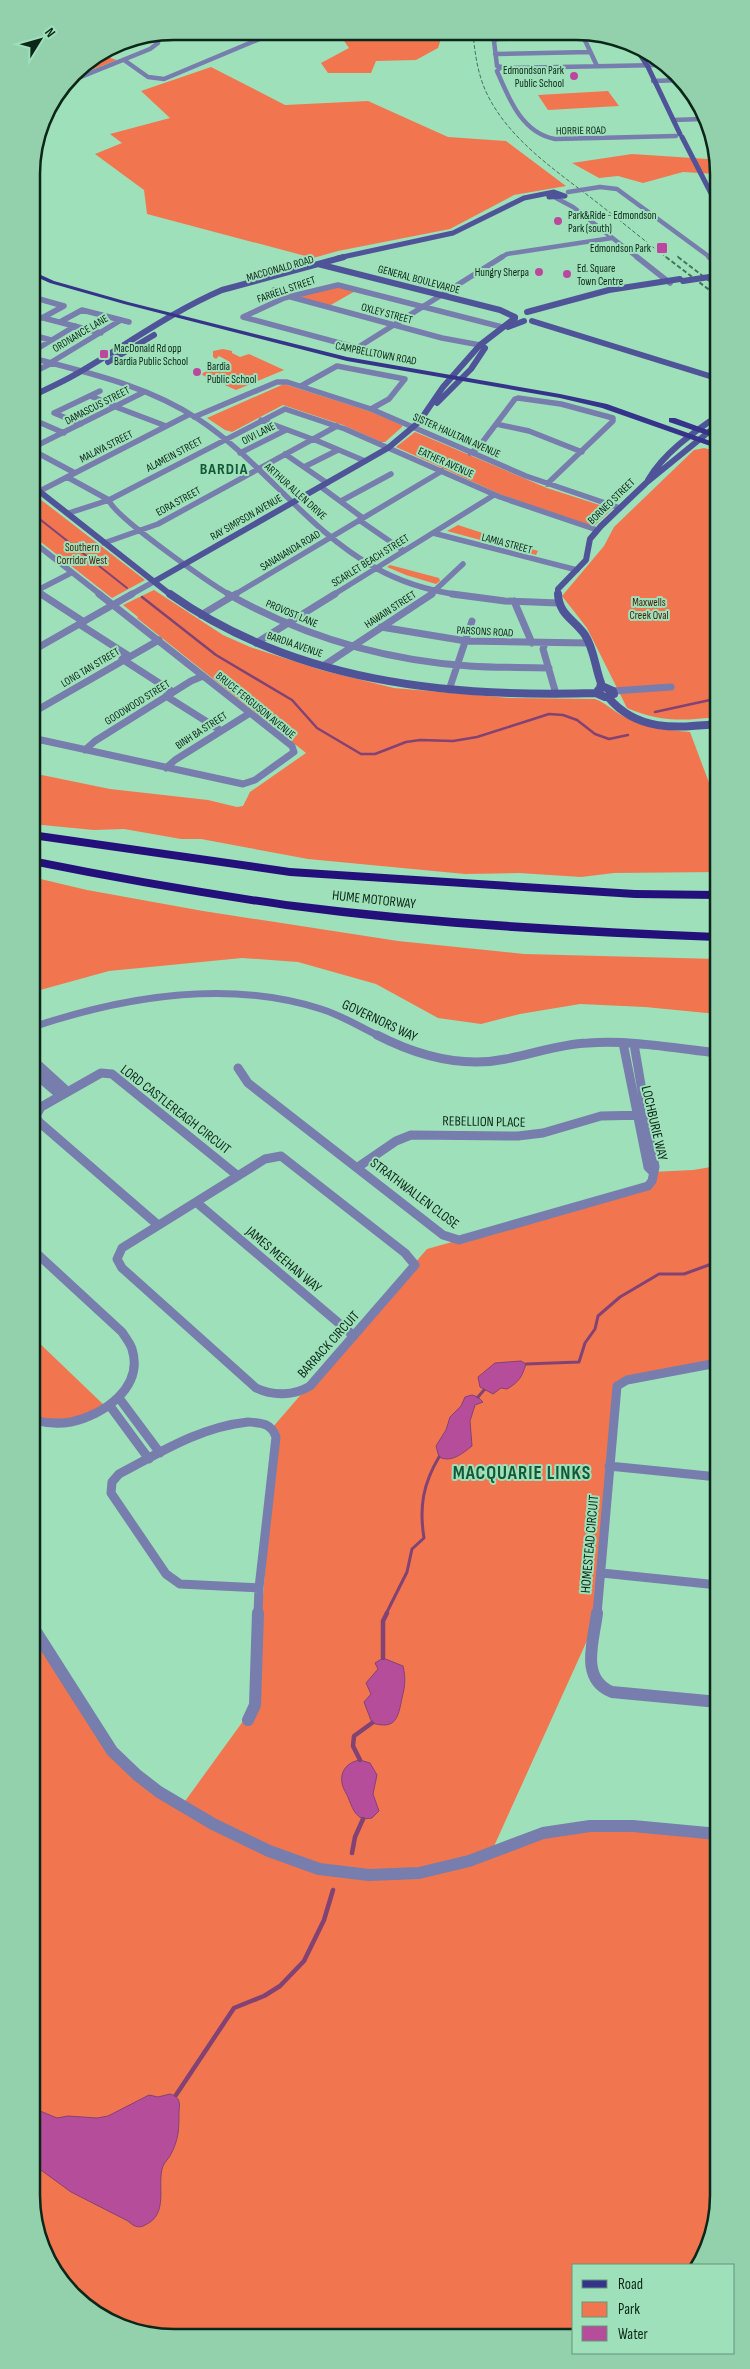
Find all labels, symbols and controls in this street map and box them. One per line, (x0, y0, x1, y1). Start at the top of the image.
north arrow (15, 15, 65, 65)
text: N (41, 24, 59, 41)
place label: Edmondson Park Public School (503, 64, 565, 90)
marker: Edmondson Park Public School (568, 70, 580, 82)
street label: HORRIE ROAD (556, 124, 606, 137)
place label: Park&Ride - Edmondson Park (south) (568, 209, 657, 235)
marker: Park&Ride - Edmondson Park (south) (552, 215, 564, 227)
marker: Edmondson Park (655, 241, 669, 255)
place label: Edmondson Park (590, 242, 652, 255)
street label: MACDONALD ROAD (245, 253, 315, 284)
street label: GENERAL BOULEVARDE (376, 262, 461, 297)
place label: Ed. Square Town Centre (577, 262, 623, 288)
place label: Hungry Sherpa (475, 266, 529, 279)
marker: Hungry Sherpa (533, 266, 545, 278)
marker: Ed. Square Town Centre (561, 268, 573, 280)
street label: FARRELL STREET (255, 273, 318, 306)
street label: OXLEY STREET (360, 300, 414, 327)
street label: ORDNANCE LANE (50, 312, 110, 355)
street label: CAMPBELLTOWN ROAD (334, 339, 418, 368)
place label: MacDonald Rd opp Bardia Public School (114, 342, 188, 368)
marker: MacDonald Rd opp Bardia Public School (98, 348, 110, 360)
place label: Bardia Public School (207, 360, 256, 386)
marker: Bardia Public School (191, 366, 203, 378)
street label: DAMASCUS STREET (63, 383, 132, 427)
street label: SISTER HAULTAIN AVENUE (411, 410, 502, 461)
street label: OIVI LANE (239, 420, 277, 447)
street label: MALAYA STREET (77, 427, 135, 465)
street label: ALAMEIN STREET (143, 434, 205, 475)
street label: EATHER AVENUE (416, 444, 476, 481)
street label: ARTHUR ALLEN DRIVE (261, 459, 329, 523)
district label: BARDIA (200, 460, 248, 479)
street label: BORNEO STREET (585, 475, 638, 527)
street label: EORA STREET (154, 484, 203, 519)
street label: RAY SIMPSON AVENUE (208, 492, 284, 543)
street label: SANANANDA ROAD (258, 527, 323, 573)
street label: LAMIA STREET (480, 530, 534, 557)
street label: SCARLET BEACH STREET (329, 531, 412, 590)
park label: Southern Corridor West (57, 541, 108, 567)
street label: HAWAIN STREET (362, 588, 419, 631)
park label: Maxwells Creek Oval (630, 596, 668, 622)
street label: PROVOST LANE (264, 597, 320, 630)
street label: PARSONS ROAD (456, 624, 514, 639)
street label: BARDIA AVENUE (265, 629, 324, 660)
street label: LONG TAN STREET (59, 645, 122, 690)
street label: BRUCE FERGUSON AVENUE (213, 669, 298, 742)
street label: GOODWOOD STREET (102, 677, 173, 728)
street label: BINH BA STREET (173, 709, 230, 752)
street label: HUME MOTORWAY (331, 887, 417, 912)
street label: GOVERNORS WAY (339, 996, 420, 1045)
street label: LORD CASTLEREAGH CIRCUIT (117, 1061, 234, 1158)
street label: LOCHBURIE WAY (638, 1084, 671, 1162)
street label: REBELLION PLACE (442, 1112, 526, 1131)
street label: STRATHWALLEN CLOSE (367, 1154, 463, 1232)
street label: JAMES MEEHAN WAY (242, 1222, 325, 1296)
street label: BARRACK CIRCUIT (294, 1307, 363, 1381)
district label: MACQUARIE LINKS (453, 1462, 591, 1485)
street label: HOMESTEAD CIRCUIT (577, 1494, 602, 1594)
legend (572, 2264, 735, 2354)
text: Road (618, 2275, 643, 2294)
text: Park (618, 2300, 640, 2319)
text: Water (618, 2325, 649, 2344)

